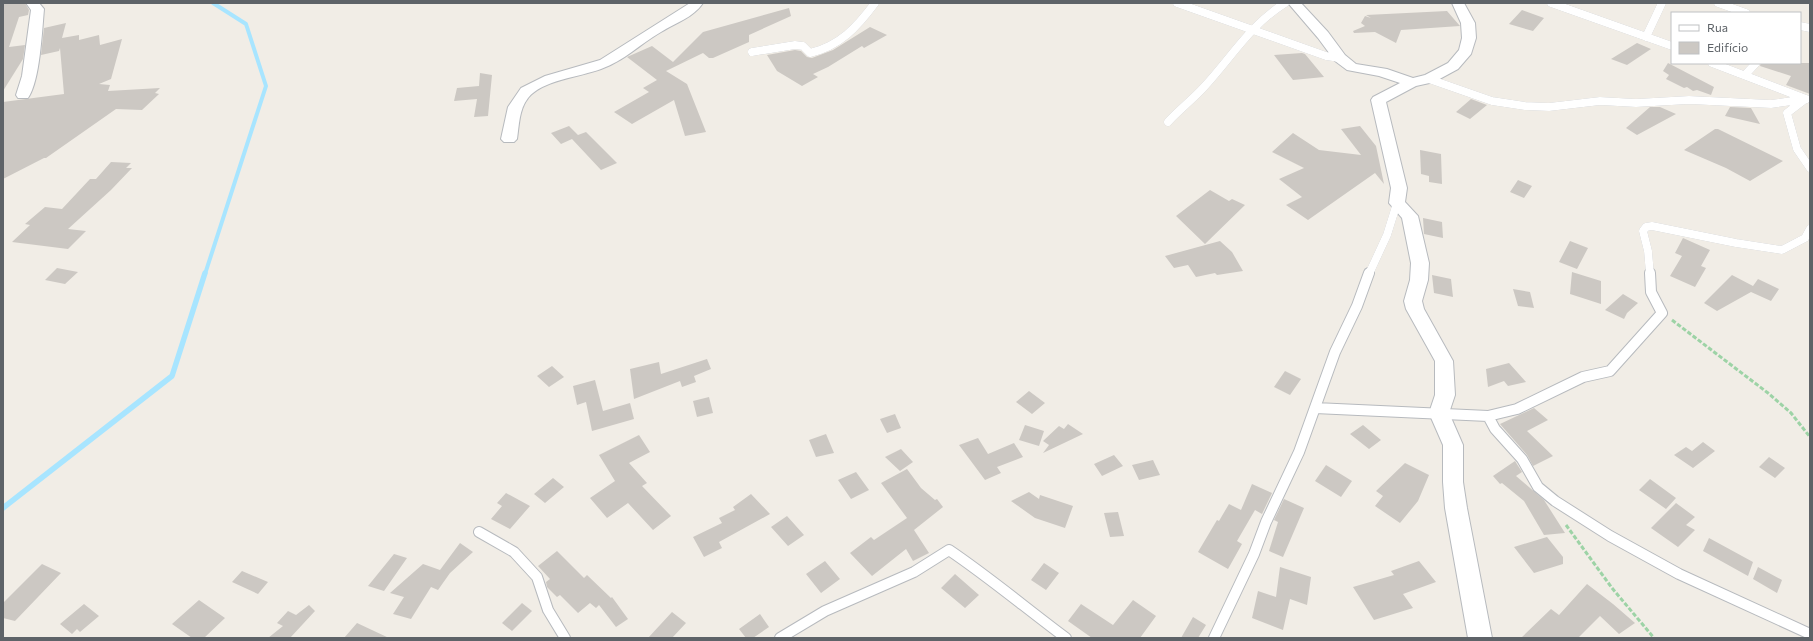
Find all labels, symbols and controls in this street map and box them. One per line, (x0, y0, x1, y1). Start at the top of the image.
legend (1671, 12, 1801, 64)
text: Rua (1707, 20, 1728, 34)
text: Edifício (1707, 40, 1748, 54)

